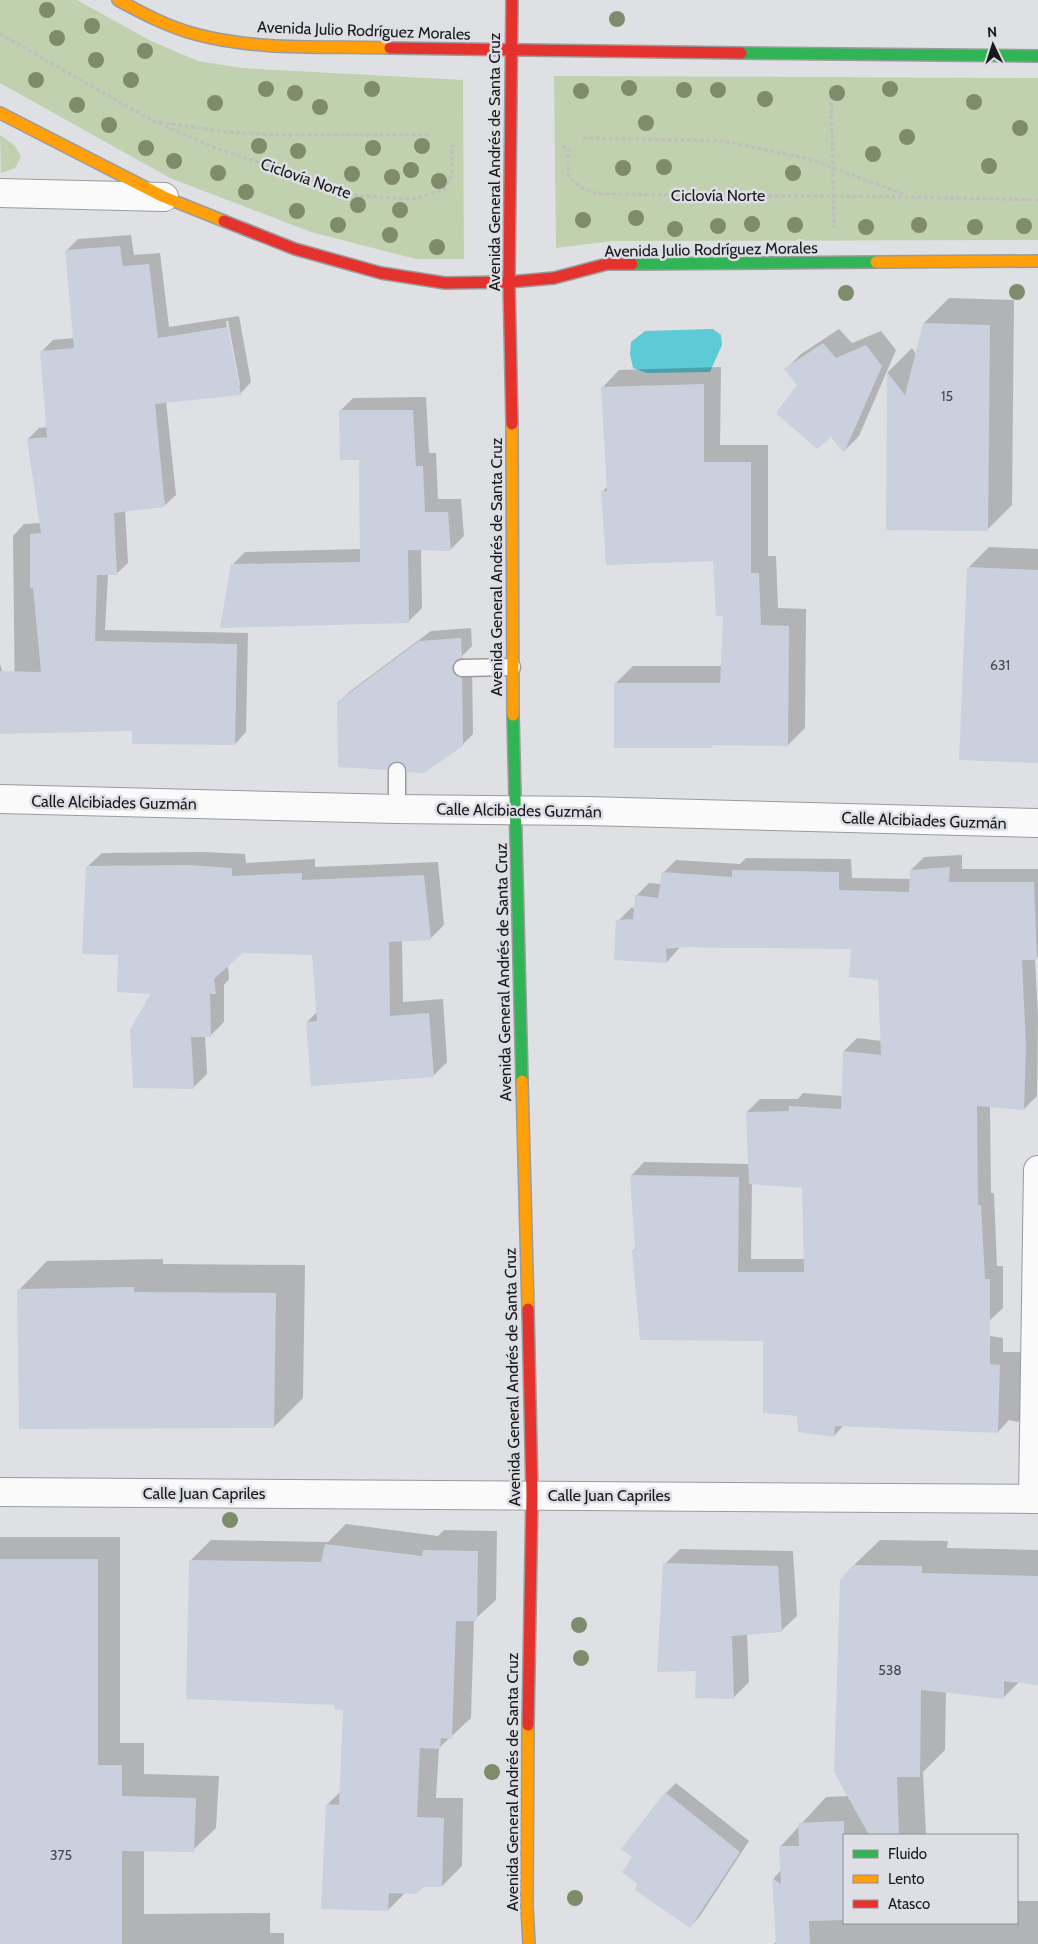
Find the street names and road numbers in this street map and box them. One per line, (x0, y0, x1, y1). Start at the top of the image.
street label: Avenida Julio Rodríguez Morales (257, 17, 471, 44)
street label: Avenida General Andrés de Santa Cruz (485, 32, 504, 291)
street label: Ciclovía Norte (258, 154, 354, 203)
street label: Ciclovía Norte (671, 186, 765, 205)
street label: Avenida Julio Rodríguez Morales (604, 238, 818, 261)
street label: Avenida General Andrés de Santa Cruz (487, 437, 506, 696)
street label: Calle Alcibiades Guzmán (31, 792, 197, 813)
street label: Calle Alcibiades Guzmán (436, 800, 602, 821)
street label: Calle Alcibiades Guzmán (841, 808, 1007, 833)
street label: Avenida General Andrés de Santa Cruz (492, 842, 515, 1101)
street label: Avenida General Andrés de Santa Cruz (501, 1247, 524, 1506)
street label: Calle Juan Capriles (143, 1484, 266, 1503)
street label: Calle Juan Capriles (548, 1486, 671, 1505)
street label: Avenida General Andrés de Santa Cruz (503, 1652, 522, 1911)

